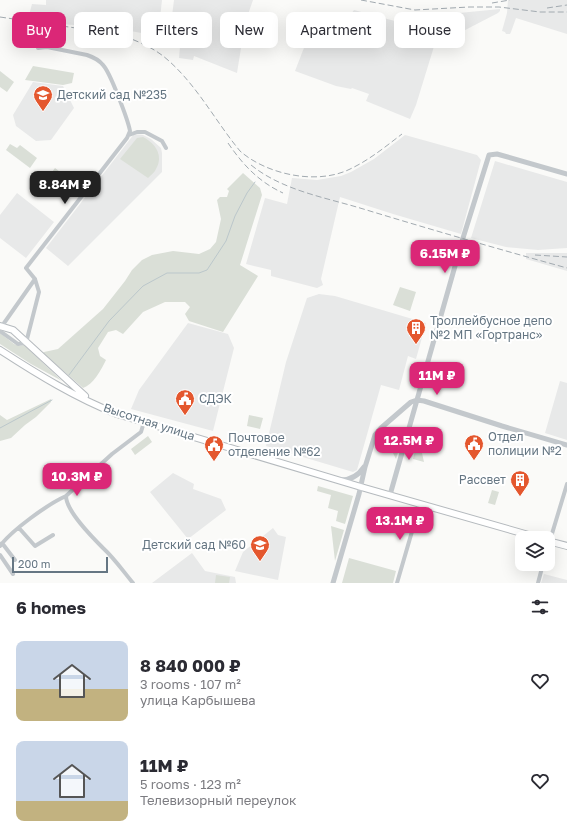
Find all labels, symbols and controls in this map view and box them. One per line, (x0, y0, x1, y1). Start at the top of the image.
chip: Buy (12, 12, 66, 48)
chip: Rent (74, 12, 133, 48)
chip: Filters (141, 12, 212, 48)
chip: New (220, 12, 278, 48)
chip: Apartment (286, 12, 386, 48)
chip: House (394, 12, 465, 48)
school or university icon: Детский сад №235 (32, 84, 54, 112)
place label: Детский сад №235 (57, 87, 167, 102)
pin: 8.84M ₽ (28, 171, 102, 205)
text: 8.84M ₽ (39, 176, 91, 192)
pin: 6.15M ₽ (408, 240, 482, 274)
text: 6.15M ₽ (420, 245, 470, 261)
place label: Троллейбусное депо №2 МП «Гортранс» (430, 313, 552, 342)
building icon: Троллейбусное депо №2 МП «Гортранс» (405, 317, 427, 345)
pin: 11M ₽ (409, 362, 465, 396)
text: 11M ₽ (419, 367, 456, 383)
public building icon: СДЭК (174, 388, 196, 416)
place label: СДЭК (199, 391, 233, 406)
street label: Высотная улица (101, 400, 197, 443)
pin: 12.5M ₽ (372, 427, 446, 461)
place label: Отдел полиции №2 (488, 429, 562, 458)
place label: Почтовое отделение №62 (228, 430, 321, 459)
text: 12.5M ₽ (384, 432, 434, 448)
public building icon: Отдел полиции №2 (463, 433, 485, 461)
public building icon: Почтовое отделение №62 (203, 434, 225, 462)
pin: 10.3M ₽ (40, 463, 114, 497)
text: 10.3M ₽ (52, 468, 102, 484)
building icon: Рассвет (509, 469, 531, 497)
place label: Рассвет (459, 472, 506, 487)
pin: 13.1M ₽ (363, 507, 437, 541)
text: 13.1M ₽ (375, 512, 425, 528)
map controls (515, 531, 555, 571)
button: layers (515, 531, 555, 571)
school or university icon: Детский сад №60 (249, 534, 271, 562)
place label: Детский сад №60 (142, 537, 246, 552)
scale bar (12, 555, 108, 574)
text: 200 m (18, 557, 51, 570)
icon: filters (529, 596, 551, 618)
text: 6 homes (16, 597, 86, 618)
text: 8 840 000 ₽ (140, 655, 241, 676)
icon: home (48, 657, 96, 705)
icon: heart (529, 670, 551, 692)
text: 3 rooms · 107 m² (140, 676, 241, 692)
text: улица Карбышева (140, 692, 256, 708)
text: 11M ₽ (140, 755, 188, 776)
icon: home (48, 757, 96, 805)
icon: heart (529, 770, 551, 792)
text: 5 rooms · 123 m² (140, 776, 241, 792)
text: Телевизорный переулок (140, 792, 296, 808)

